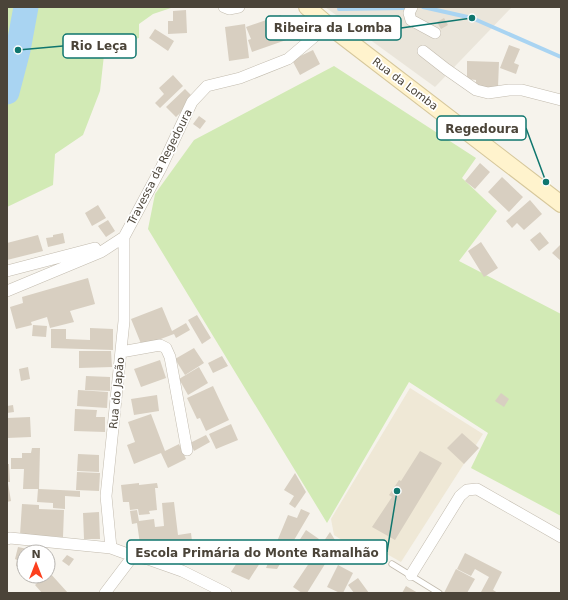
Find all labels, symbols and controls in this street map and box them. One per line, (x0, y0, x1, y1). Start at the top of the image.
callout: Ribeira da Lomba (266, 16, 401, 40)
text: Ribeira da Lomba (274, 21, 392, 35)
callout: Rio Leça (63, 34, 136, 58)
text: Rio Leça (71, 39, 127, 53)
street label: Rua da Lomba (370, 55, 440, 113)
street label: Travessa da Regedoura (125, 107, 195, 228)
callout: Regedoura (437, 116, 526, 140)
text: Regedoura (445, 122, 519, 136)
street label: Rua do Japão (107, 356, 127, 429)
callout: Escola Primária do Monte Ramalhão (127, 540, 387, 564)
north arrow (16, 544, 56, 584)
text: Escola Primária do Monte Ramalhão (135, 546, 379, 560)
text: N (31, 548, 41, 561)

